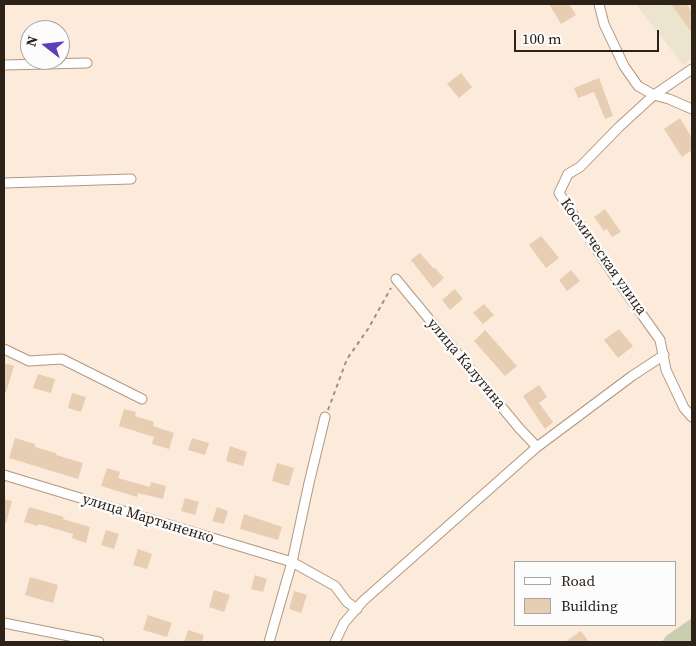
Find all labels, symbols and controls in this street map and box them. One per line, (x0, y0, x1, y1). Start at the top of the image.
north arrow (20, 20, 70, 70)
scale bar (516, 20, 661, 52)
text: 100 m (522, 28, 562, 49)
text: N (21, 33, 43, 49)
street label: Космическая улица (556, 195, 650, 319)
street label: улица Калугина (423, 315, 509, 413)
street label: улица Мартыненко (80, 490, 216, 548)
legend (514, 561, 676, 626)
text: Road (561, 570, 595, 591)
text: Building (561, 595, 618, 616)

